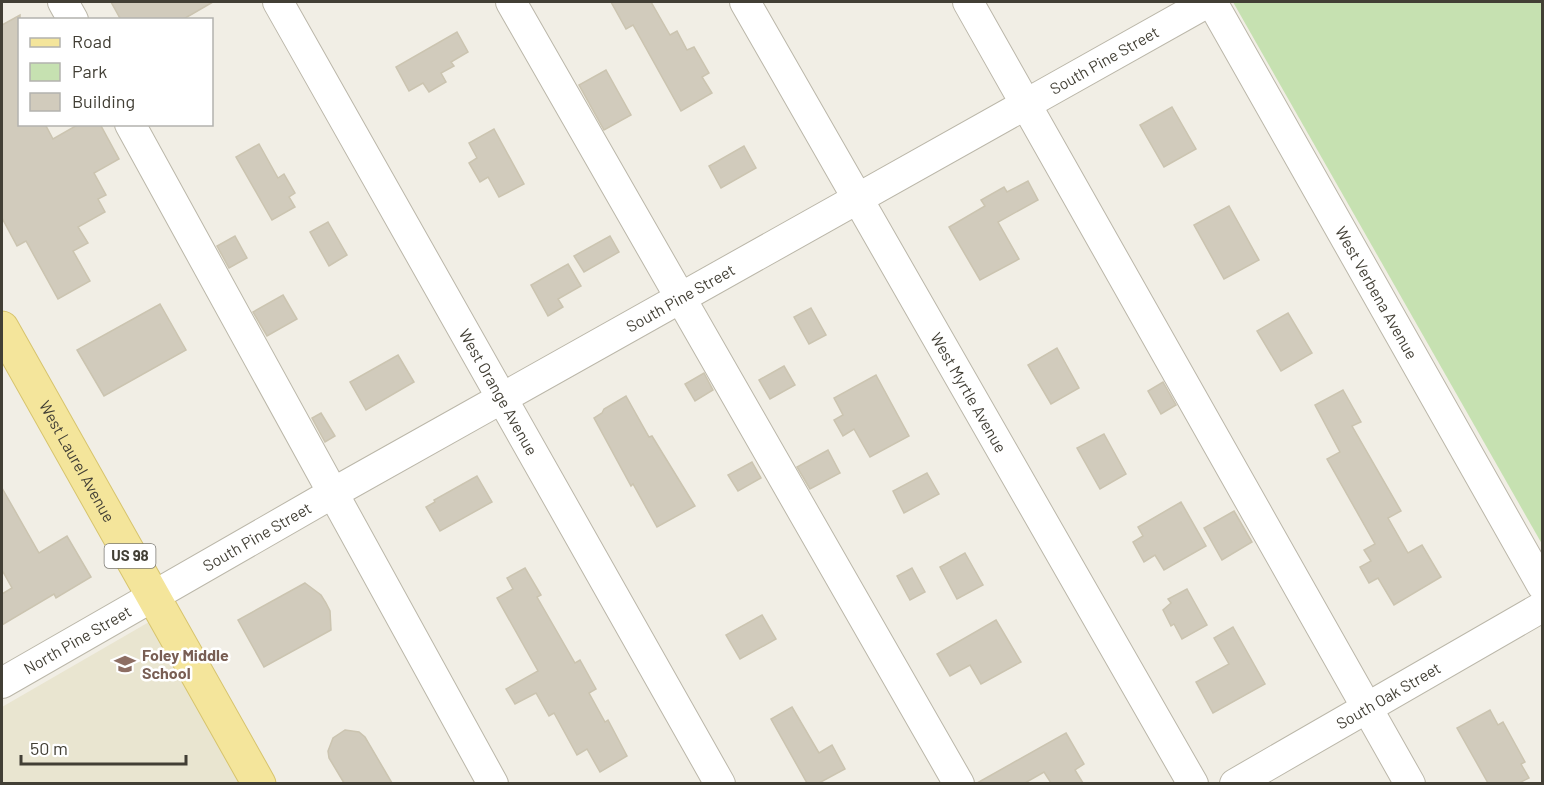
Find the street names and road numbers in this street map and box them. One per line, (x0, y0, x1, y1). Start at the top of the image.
street label: South Pine Street (1046, 22, 1162, 98)
street label: West Verbena Avenue (1332, 223, 1422, 362)
street label: South Pine Street (622, 260, 738, 336)
street label: West Orange Avenue (456, 325, 542, 458)
street label: West Myrtle Avenue (927, 329, 1011, 456)
street label: West Laurel Avenue (36, 397, 119, 525)
street label: South Pine Street (199, 498, 314, 575)
road number: US 98 (104, 544, 156, 568)
street label: North Pine Street (20, 601, 134, 678)
street label: South Oak Street (1333, 658, 1444, 733)

